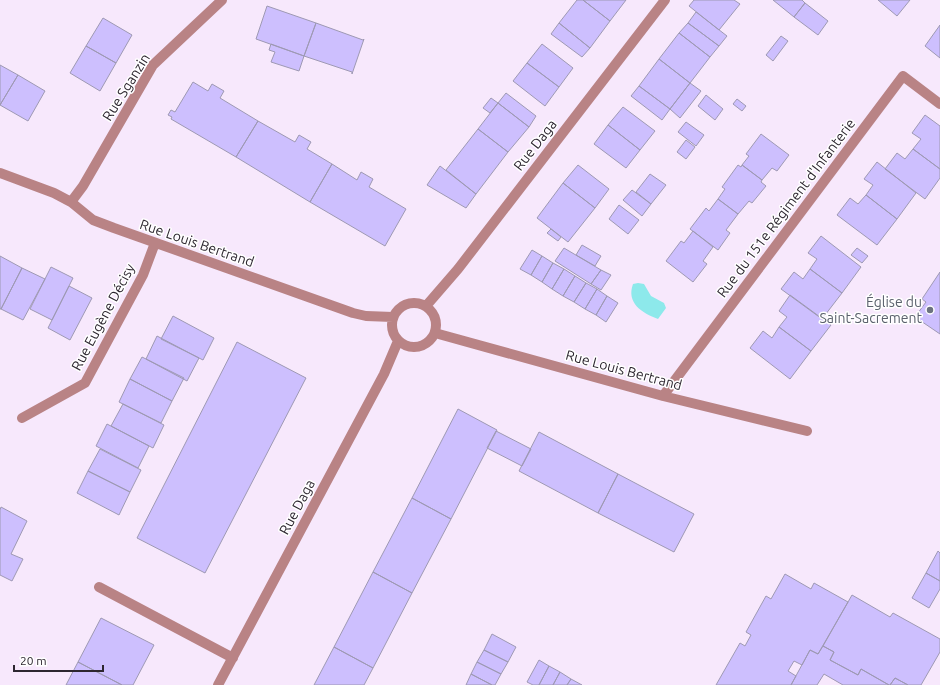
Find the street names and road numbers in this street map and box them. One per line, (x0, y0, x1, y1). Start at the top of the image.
street label: Rue Sganzin (99, 51, 153, 123)
street label: Rue Daga (510, 116, 560, 174)
street label: Rue du 151e Régiment d'Infanterie (714, 116, 858, 300)
street label: Rue Louis Bertrand (138, 216, 256, 270)
street label: Rue Eugène Décisy (68, 261, 138, 373)
street label: Rue Louis Bertrand (564, 347, 684, 393)
street label: Rue Daga (276, 477, 318, 537)

